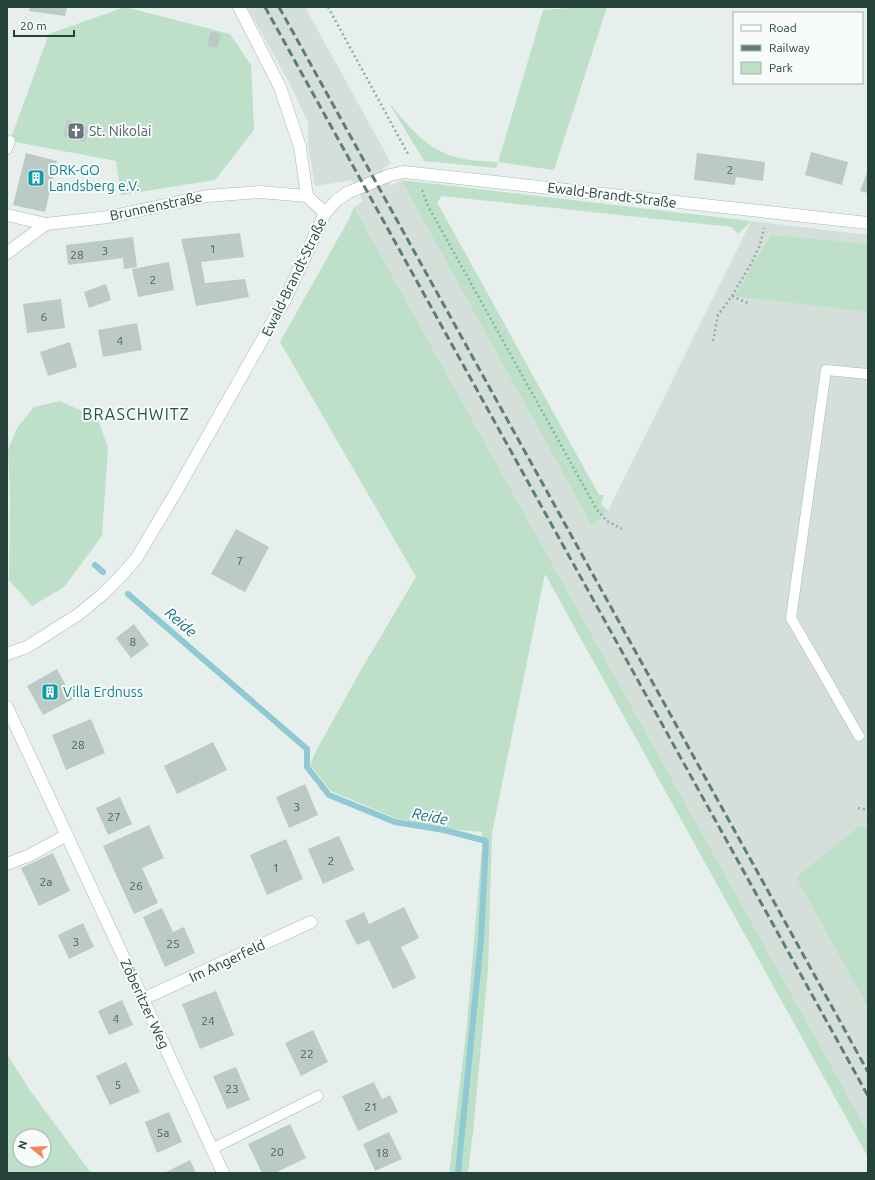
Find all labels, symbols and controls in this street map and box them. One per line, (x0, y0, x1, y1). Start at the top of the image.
scale bar (14, 12, 74, 38)
legend (733, 12, 863, 84)
text: 20 m (20, 19, 47, 32)
text: Road (769, 21, 797, 34)
text: Railway (769, 41, 810, 54)
text: Park (769, 61, 793, 74)
church icon: St. Nikolai (66, 121, 86, 141)
place label: St. Nikolai (89, 123, 151, 139)
place label: DRK-GO Landsberg e.V. (49, 162, 140, 194)
house number: 2 (727, 163, 733, 176)
building icon: DRK-GO Landsberg e.V. (26, 168, 46, 188)
street label: Ewald-Brandt-Straße (547, 179, 677, 211)
street label: Brunnenstraße (108, 188, 204, 224)
street label: Ewald-Brandt-Straße (258, 215, 330, 339)
house number: 1 (210, 242, 216, 255)
house number: 3 (102, 244, 108, 257)
house number: 28 (70, 248, 84, 261)
house number: 2 (150, 273, 156, 286)
house number: 6 (41, 310, 48, 323)
house number: 4 (117, 334, 124, 347)
district label: BRASCHWITZ (82, 405, 190, 423)
house number: 7 (237, 554, 243, 567)
water label: Reide (162, 604, 201, 641)
house number: 8 (130, 635, 137, 648)
building icon: Villa Erdnuss (40, 682, 60, 702)
place label: Villa Erdnuss (63, 684, 143, 700)
house number: 28 (71, 738, 85, 751)
house number: 3 (294, 800, 300, 813)
water label: Reide (411, 804, 450, 828)
house number: 27 (107, 810, 121, 823)
house number: 2 (328, 854, 334, 867)
house number: 1 (273, 861, 279, 874)
house number: 2a (40, 875, 52, 888)
house number: 26 (129, 879, 143, 892)
house number: 3 (73, 935, 79, 948)
street label: Im Angerfeld (186, 936, 268, 986)
house number: 25 (166, 937, 180, 950)
street label: Zöberitzer Weg (117, 957, 173, 1051)
house number: 4 (113, 1012, 120, 1025)
house number: 24 (201, 1014, 215, 1027)
house number: 22 (300, 1047, 314, 1060)
house number: 5 (115, 1078, 121, 1091)
house number: 23 (225, 1082, 239, 1095)
house number: 21 (364, 1100, 378, 1113)
house number: 5a (157, 1126, 169, 1139)
north arrow (12, 1128, 52, 1168)
text: N (16, 1139, 29, 1151)
house number: 20 (270, 1145, 284, 1158)
house number: 18 (375, 1146, 389, 1159)

